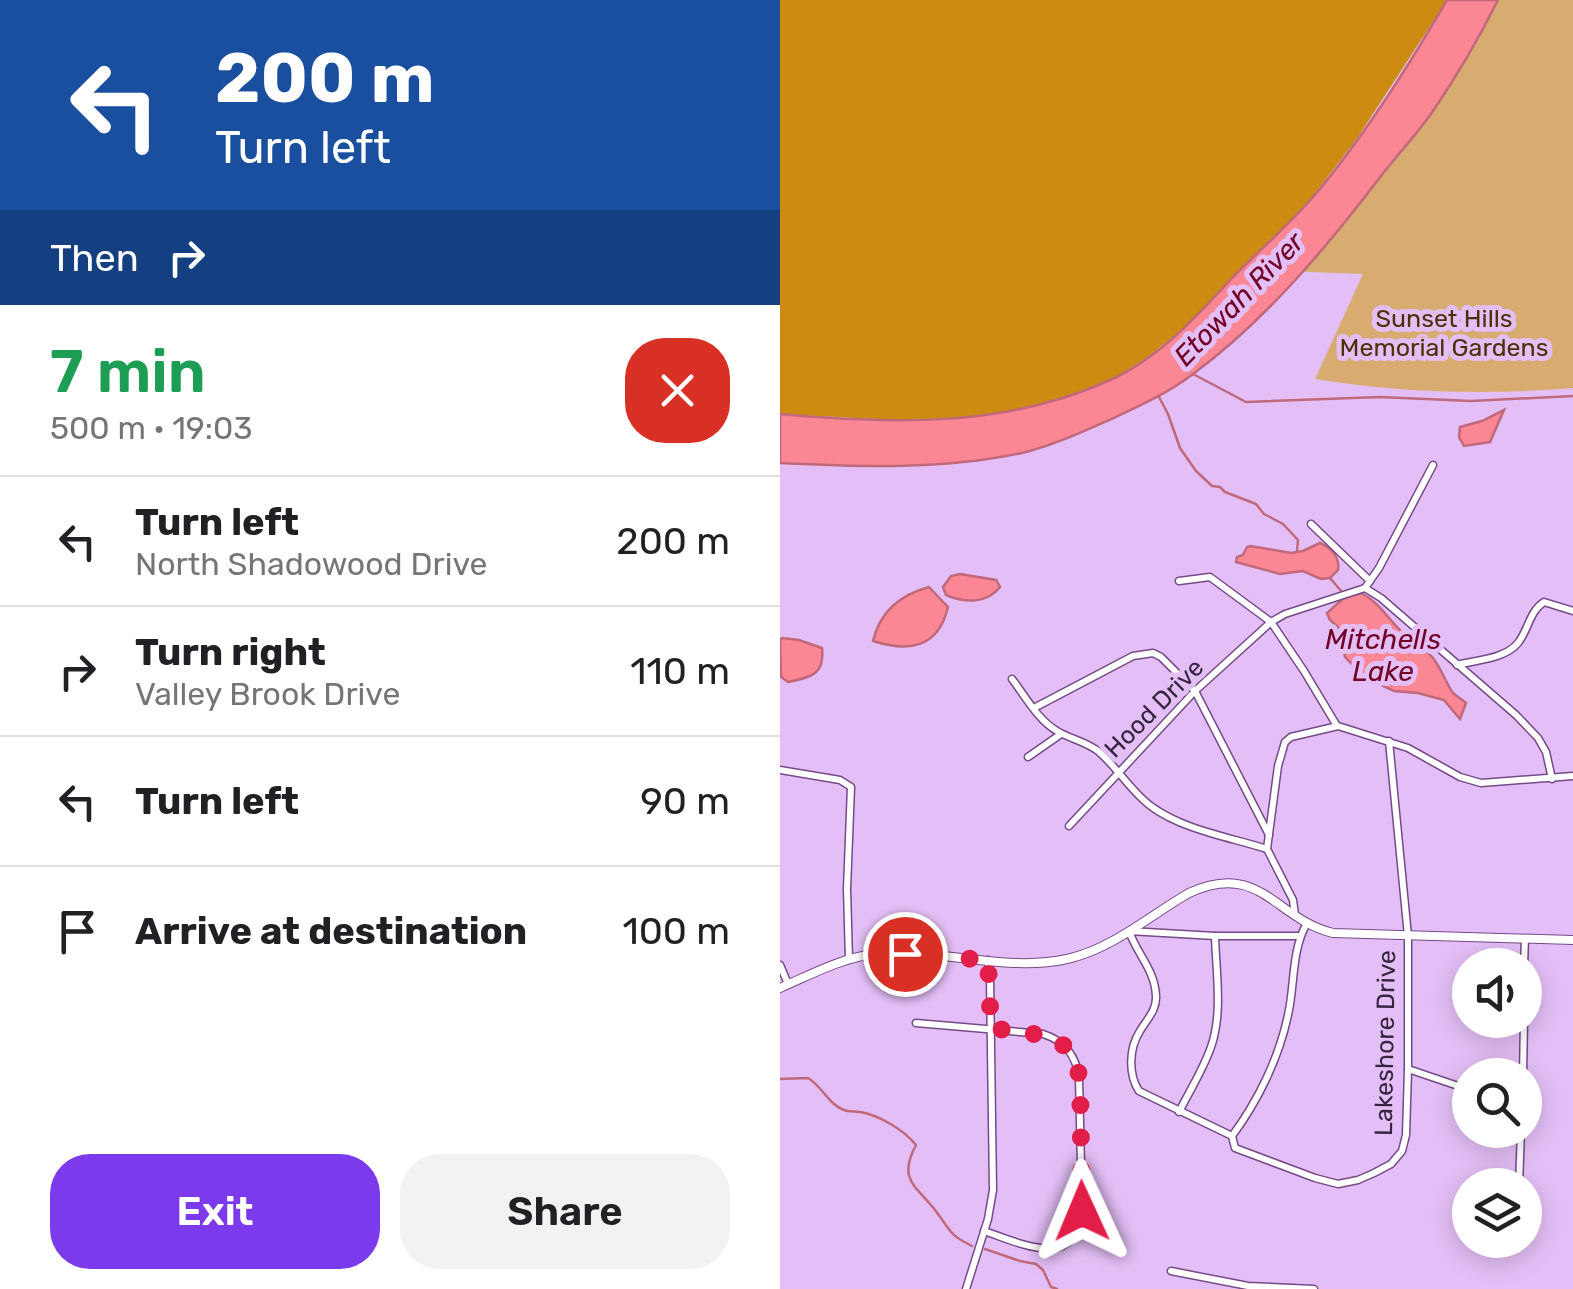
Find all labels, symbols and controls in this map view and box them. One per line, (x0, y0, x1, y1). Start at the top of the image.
text: 200 m (215, 37, 435, 120)
icon: left (50, 40, 180, 170)
text: Turn left (215, 121, 391, 174)
water label: Etowah River (1167, 225, 1312, 373)
icon: right (159, 230, 214, 285)
text: Then (50, 235, 139, 281)
park label: Sunset Hills Memorial Gardens (1340, 304, 1548, 362)
text: 7 min (50, 336, 206, 407)
button: close (625, 338, 730, 443)
text: 500 m · 19:03 (50, 409, 253, 447)
text: Turn left (135, 499, 299, 545)
icon: left (50, 514, 105, 569)
text: 200 m (616, 518, 730, 564)
text: North Shadowood Drive (135, 545, 487, 583)
water label: Mitchells Lake (1325, 623, 1441, 688)
text: Turn right (135, 629, 326, 675)
icon: right (50, 644, 105, 699)
text: 110 m (630, 648, 730, 694)
street label: Hood Drive (1099, 653, 1209, 763)
text: Valley Brook Drive (135, 675, 400, 713)
icon: left (50, 774, 105, 829)
text: Turn left (135, 778, 299, 824)
text: 90 m (640, 778, 730, 824)
icon: arrive (50, 904, 105, 959)
text: Arrive at destination (135, 908, 527, 954)
text: 100 m (622, 908, 730, 954)
pin (863, 912, 948, 997)
icon: arrive (878, 927, 933, 982)
map controls (1452, 948, 1542, 1258)
button: sound (1452, 948, 1542, 1038)
street label: Lakeshore Drive (1369, 950, 1401, 1136)
button: search (1452, 1058, 1542, 1148)
button: Exit (50, 1154, 380, 1269)
button: Share (400, 1154, 730, 1269)
position arrow (1030, 1159, 1134, 1263)
button: layers (1452, 1168, 1542, 1258)

